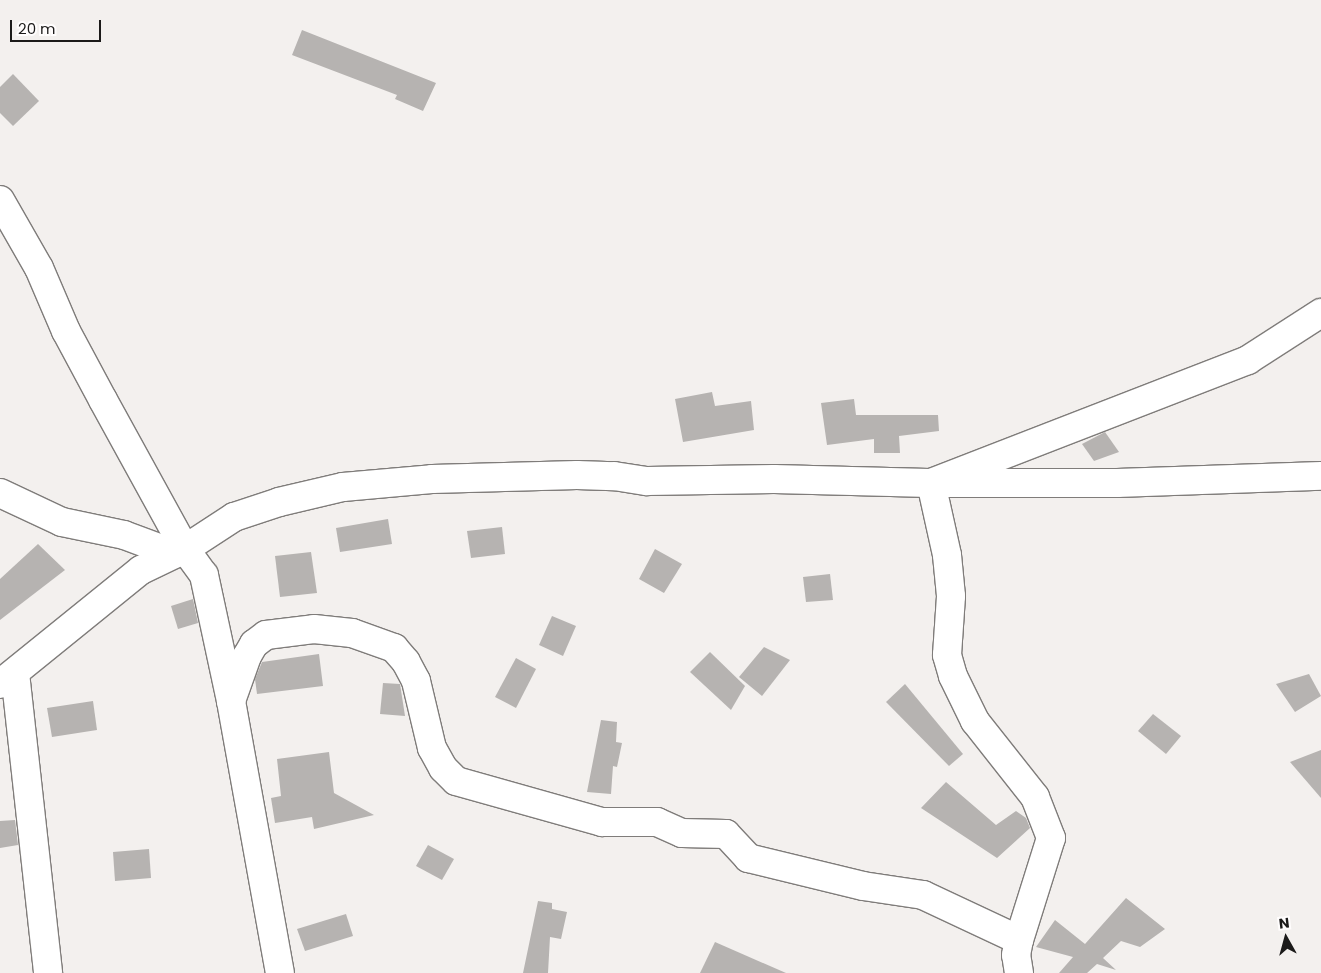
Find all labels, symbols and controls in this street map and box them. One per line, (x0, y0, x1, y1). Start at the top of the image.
scale bar (12, 10, 104, 42)
text: 20 m (18, 18, 56, 39)
north arrow (1261, 913, 1311, 963)
text: N (1278, 913, 1291, 934)

